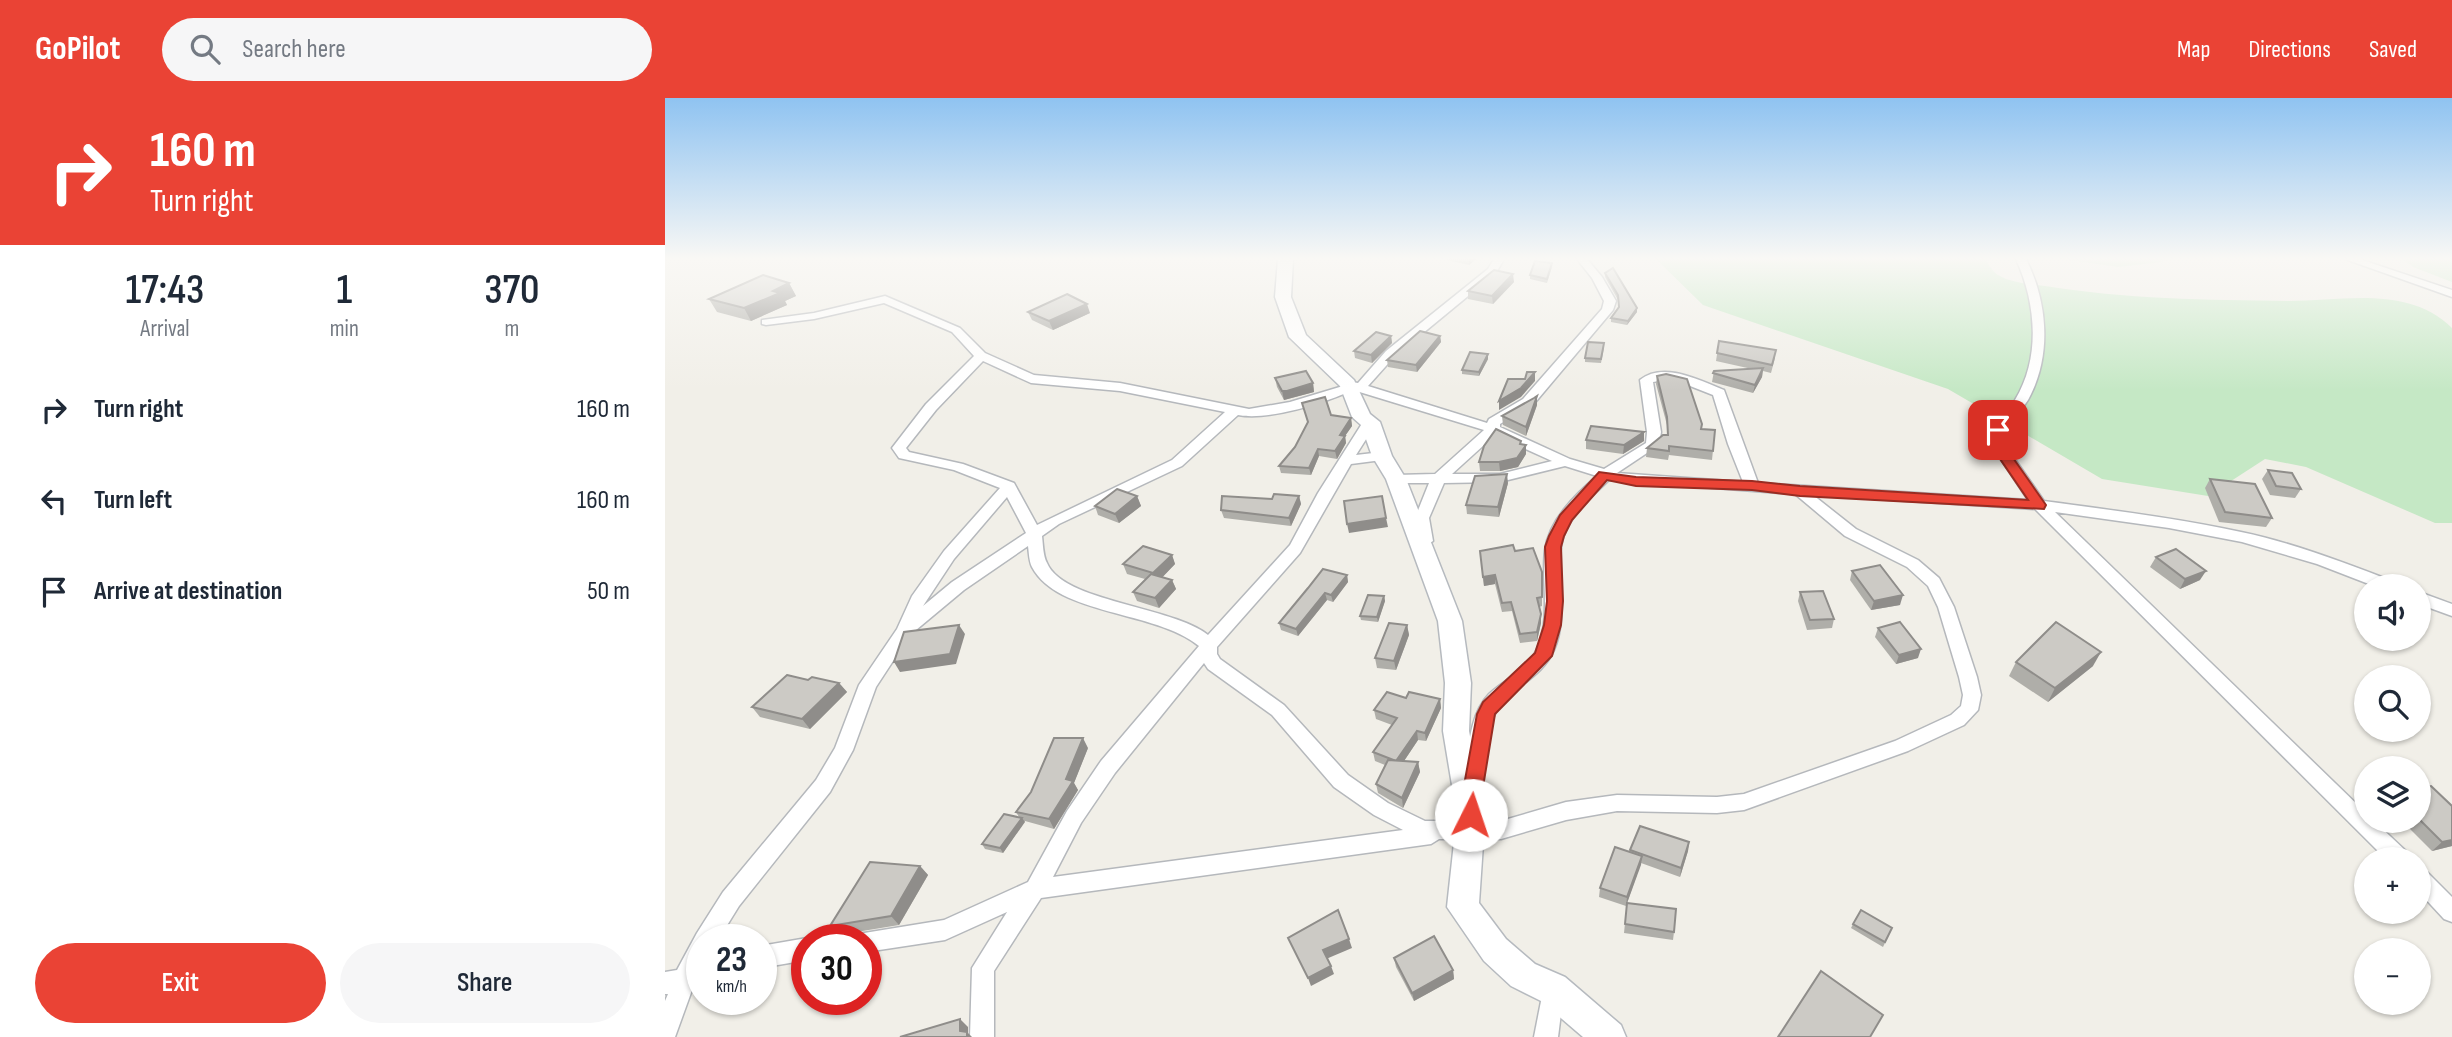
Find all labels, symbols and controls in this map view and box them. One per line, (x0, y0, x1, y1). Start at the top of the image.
search box (162, 18, 652, 81)
text: GoPilot (35, 29, 120, 69)
icon: search (186, 30, 224, 68)
text: Search here (242, 34, 346, 65)
text: Map (2177, 35, 2210, 64)
text: Directions (2248, 35, 2331, 64)
text: Saved (2369, 35, 2417, 64)
text: 160 m (150, 122, 256, 181)
icon: right (35, 126, 126, 217)
text: Turn right (150, 182, 254, 221)
text: 17:43 (125, 265, 204, 316)
text: 1 (336, 265, 352, 316)
text: 370 (484, 265, 540, 316)
text: Arrival (140, 315, 190, 343)
text: min (330, 315, 359, 343)
text: m (504, 315, 519, 343)
icon: right (35, 391, 73, 429)
text: Turn right (94, 394, 183, 425)
text: 160 m (577, 394, 630, 425)
pin (1968, 400, 2028, 460)
icon: arrive (1979, 411, 2017, 449)
icon: left (35, 482, 73, 520)
text: Turn left (94, 485, 172, 516)
text: 160 m (577, 485, 630, 516)
icon: arrive (35, 573, 73, 611)
map controls (2354, 574, 2431, 1015)
button: sound (2354, 574, 2431, 651)
text: Arrive at destination (94, 576, 282, 607)
text: 50 m (587, 576, 630, 607)
button: search (2354, 665, 2431, 742)
button: layers (2354, 756, 2431, 833)
position arrow (1434, 778, 1508, 852)
button: + (2354, 847, 2431, 924)
speed limit sign: 30 (791, 924, 882, 1015)
button: − (2354, 938, 2431, 1015)
text: 23 (716, 939, 747, 982)
button: Exit (35, 943, 326, 1023)
button: Share (340, 943, 630, 1023)
text: km/h (716, 976, 747, 997)

